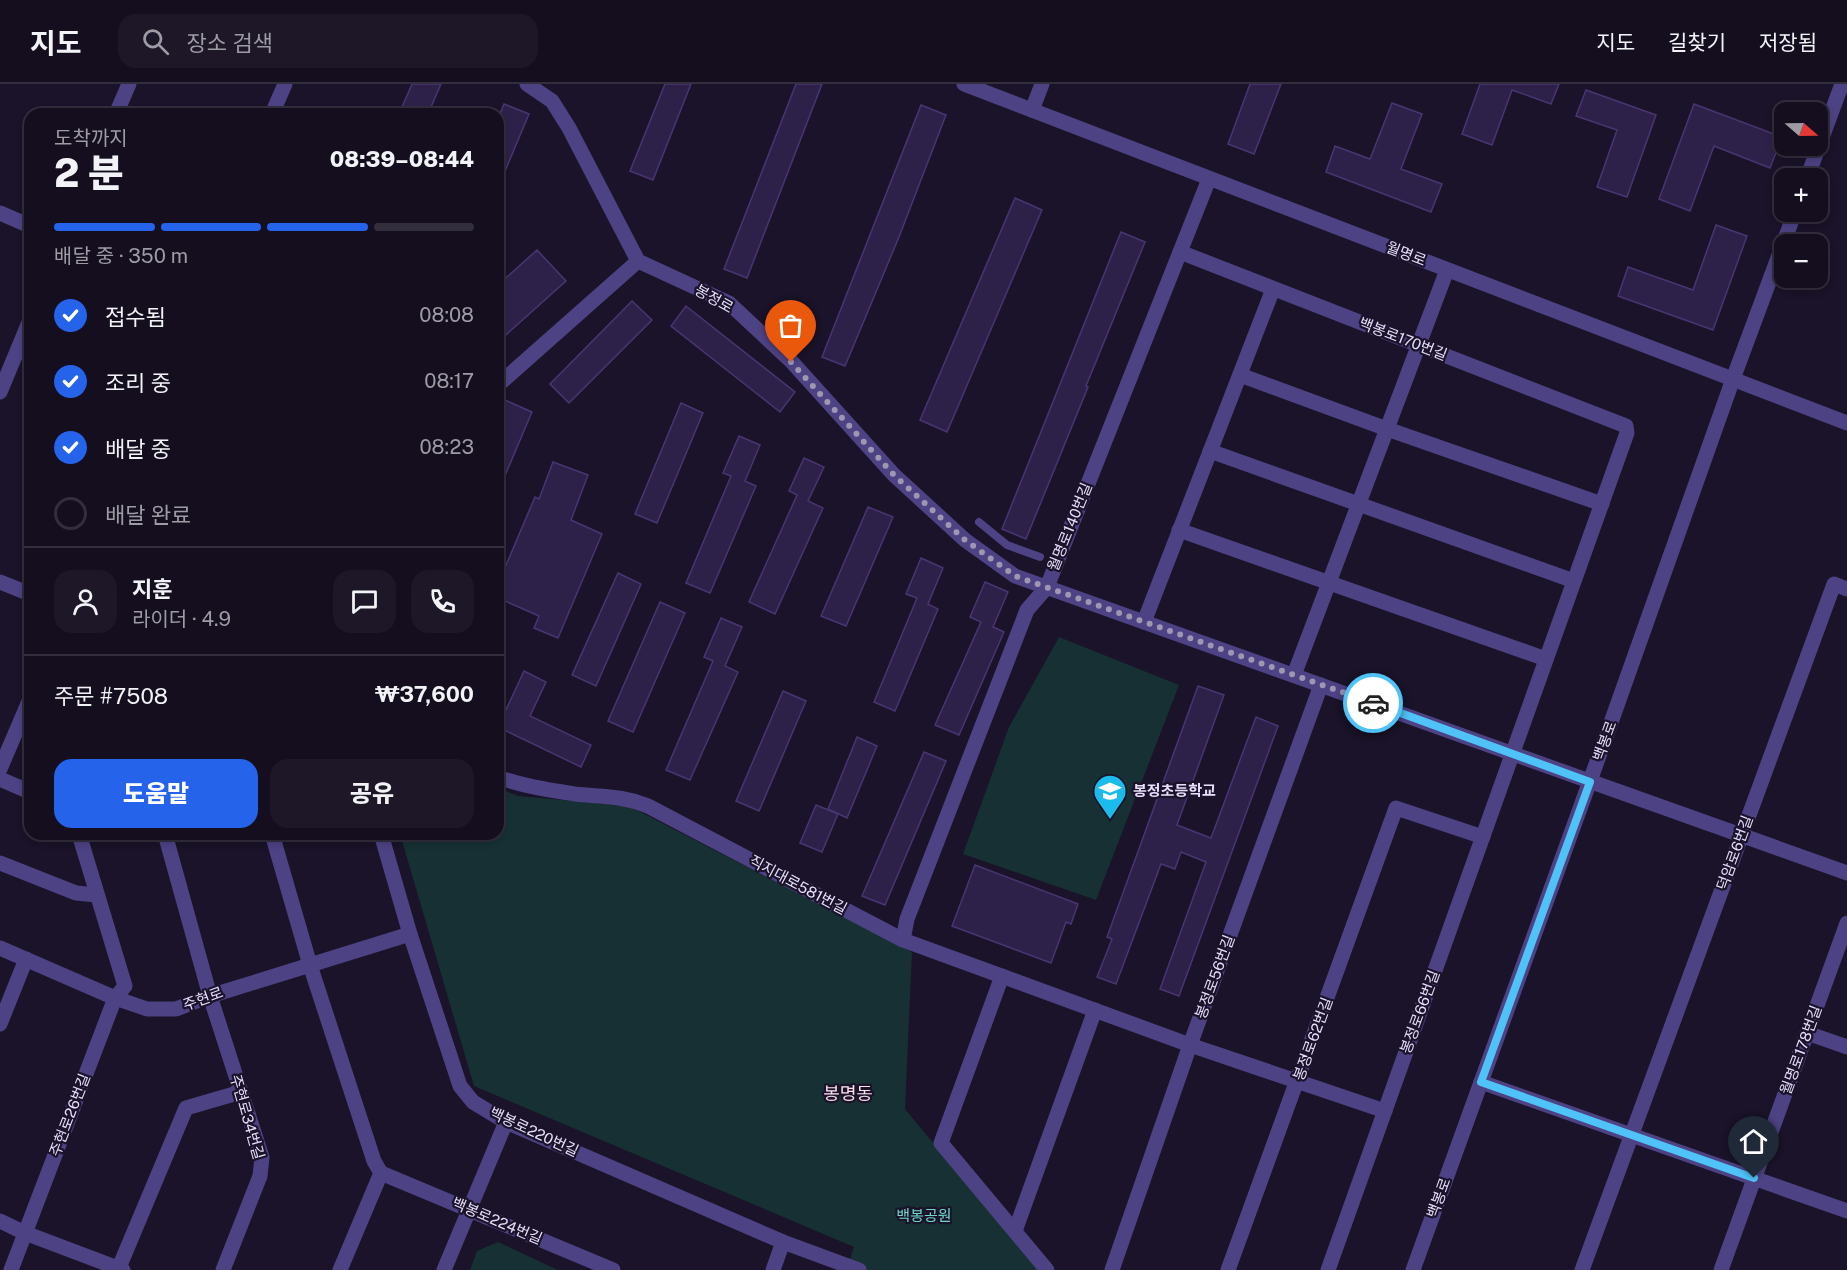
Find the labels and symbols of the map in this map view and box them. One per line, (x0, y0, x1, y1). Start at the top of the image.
north arrow (1774, 102, 1828, 156)
street label: 월명로 (1384, 238, 1429, 269)
street label: 봉정로 (692, 281, 736, 316)
pin (765, 300, 816, 362)
street label: 백봉로170번길 (1357, 314, 1450, 363)
street label: 월명로140번길 (1044, 480, 1095, 573)
courier (1343, 673, 1403, 733)
street label: 백봉로 (1589, 718, 1620, 763)
school or university icon: 봉정초등학교 (1092, 773, 1128, 820)
place label: 봉정초등학교 (1133, 782, 1216, 799)
street label: 덕암로6번길 (1713, 813, 1756, 893)
street label: 직지대로581번길 (746, 852, 850, 917)
street label: 봉정로56번길 (1192, 933, 1238, 1021)
street label: 봉정로66번길 (1397, 968, 1442, 1056)
street label: 주현로 (180, 983, 225, 1014)
street label: 봉정로62번길 (1290, 995, 1335, 1083)
street label: 월명로178번길 (1777, 1003, 1825, 1097)
street label: 주현로26번길 (46, 1071, 93, 1159)
street label: 주현로34번길 (227, 1072, 268, 1161)
district label: 봉명동 (823, 1083, 873, 1104)
street label: 백봉로220번길 (487, 1104, 581, 1160)
pin (1728, 1116, 1779, 1178)
street label: 백봉로 (1423, 1175, 1454, 1220)
street label: 백봉로224번길 (450, 1194, 545, 1247)
park label: 백봉공원 (896, 1207, 952, 1224)

